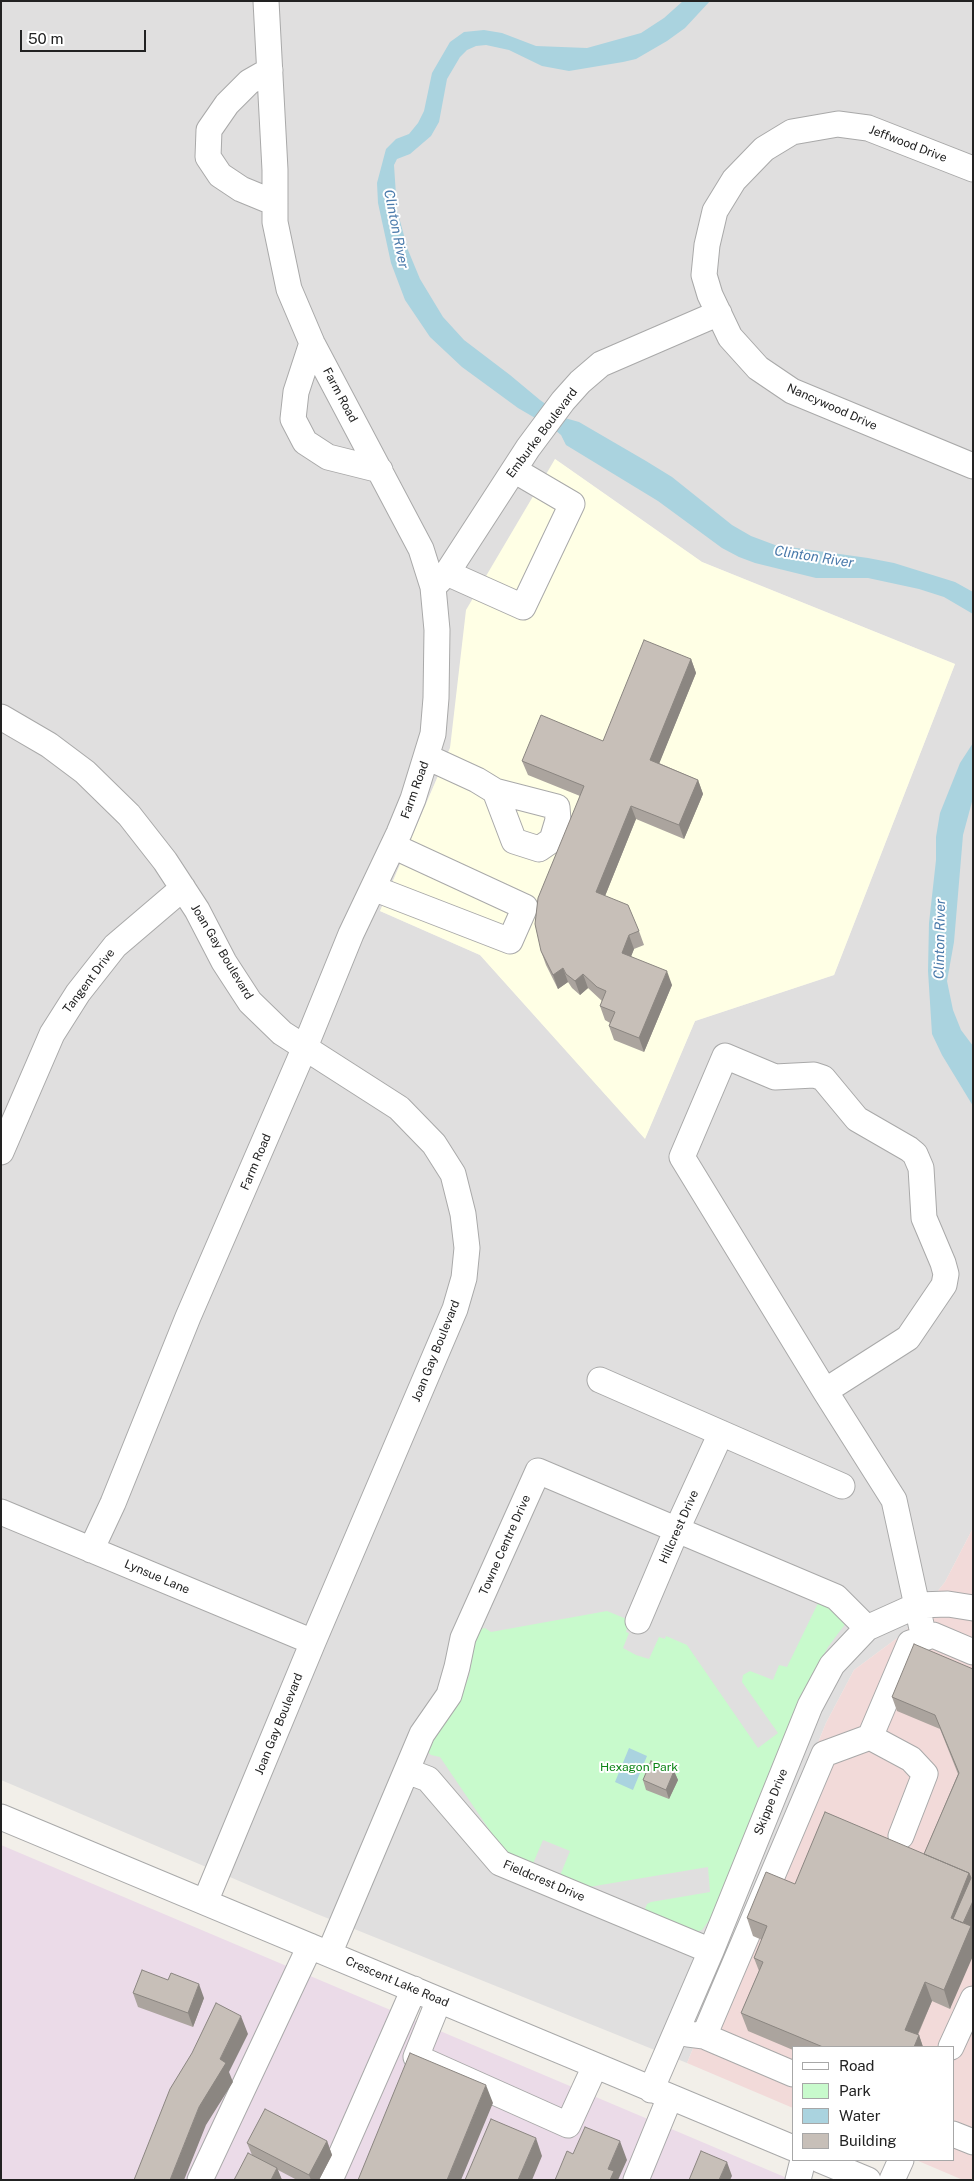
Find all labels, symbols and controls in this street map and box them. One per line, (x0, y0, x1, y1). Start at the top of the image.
scale bar (22, 20, 149, 52)
text: 50 m (28, 30, 63, 47)
street label: Jeffwood Drive (867, 123, 949, 165)
water label: Clinton River (380, 188, 412, 270)
street label: Farm Road (320, 365, 360, 425)
street label: Nancywood Drive (785, 381, 879, 433)
street label: Emburke Boulevard (503, 385, 581, 481)
water label: Clinton River (773, 542, 855, 572)
street label: Farm Road (398, 759, 432, 821)
water label: Clinton River (931, 899, 949, 979)
street label: Joan Gay Boulevard (188, 902, 256, 1002)
street label: Tangent Drive (60, 946, 118, 1016)
street label: Farm Road (238, 1132, 274, 1192)
street label: Joan Gay Boulevard (409, 1298, 463, 1404)
street label: Hillcrest Drive (656, 1488, 702, 1566)
street label: Towne Centre Drive (476, 1493, 534, 1597)
street label: Lynsue Lane (122, 1557, 192, 1597)
street label: Joan Gay Boulevard (252, 1671, 306, 1777)
park label: Hexagon Park (600, 1760, 678, 1774)
street label: Skippe Drive (751, 1767, 791, 1837)
street label: Fieldcrest Drive (501, 1857, 587, 1905)
street label: Crescent Lake Road (343, 1954, 451, 2010)
legend (792, 2046, 954, 2161)
text: Road (839, 2057, 875, 2074)
text: Park (839, 2082, 871, 2099)
text: Water (839, 2107, 881, 2124)
text: Building (839, 2132, 897, 2149)

